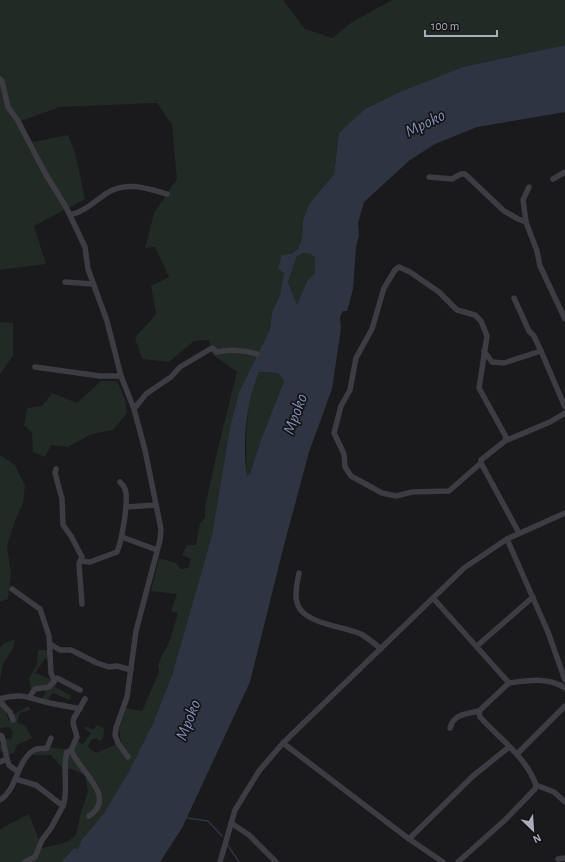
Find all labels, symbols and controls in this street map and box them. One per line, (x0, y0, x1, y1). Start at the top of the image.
scale bar (425, 12, 497, 38)
text: 100 m (431, 20, 459, 32)
water label: Mpoko (402, 106, 448, 141)
water label: Mpoko (280, 391, 311, 437)
water label: Mpoko (173, 697, 204, 743)
north arrow (513, 810, 553, 850)
text: N (531, 832, 543, 845)

